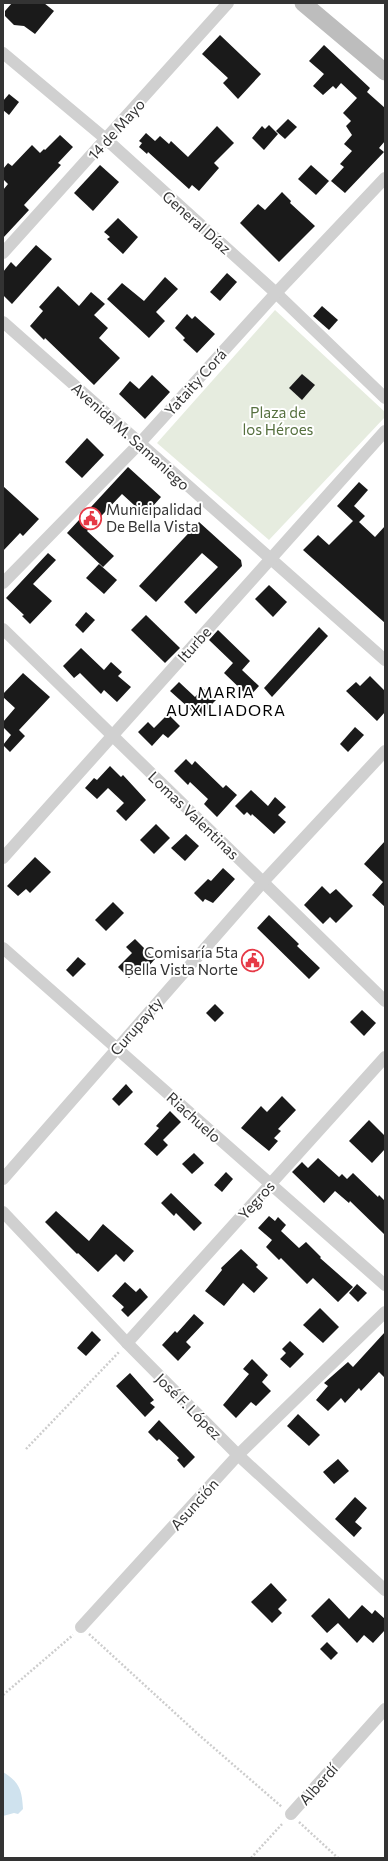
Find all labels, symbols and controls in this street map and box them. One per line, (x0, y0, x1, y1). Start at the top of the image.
street label: 14 de Mayo (84, 95, 148, 163)
street label: General Díaz (159, 187, 235, 257)
street label: Yataity Corá (160, 345, 230, 419)
street label: Avenida M. Samaniego (68, 378, 194, 494)
park label: Plaza de los Héroes (243, 403, 314, 438)
place label: Municipalidad De Bella Vista (106, 500, 202, 535)
public building icon: Municipalidad De Bella Vista (77, 505, 103, 531)
street label: Iturbe (173, 622, 215, 665)
district label: MARIA AUXILIADORA (166, 682, 286, 719)
street label: Lomas Valentinas (145, 767, 243, 863)
place label: Comisaría 5ta Bella Vista Norte (124, 943, 238, 978)
public building icon: Comisaría 5ta Bella Vista Norte (240, 948, 266, 974)
street label: Curupayty (106, 993, 166, 1059)
street label: Riachuelo (163, 1088, 225, 1146)
street label: Yegros (234, 1177, 278, 1223)
street label: José F. López (152, 1369, 226, 1443)
street label: Asunción (166, 1475, 222, 1533)
street label: Alberdí (295, 1759, 342, 1808)

